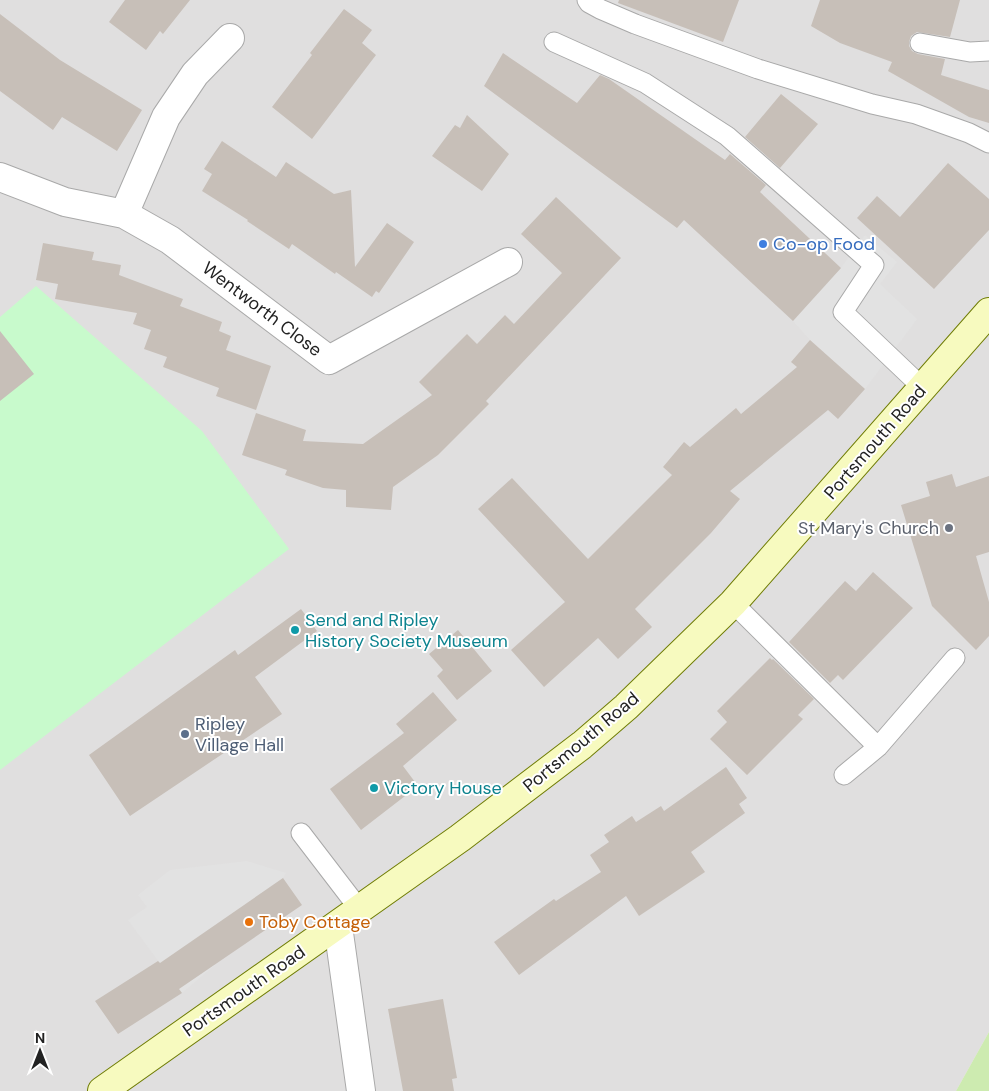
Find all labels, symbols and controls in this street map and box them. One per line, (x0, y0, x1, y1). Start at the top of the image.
place label: Co-op Food (773, 232, 875, 256)
marker: Co-op Food (757, 238, 769, 250)
street label: Wentworth Close (197, 256, 327, 362)
street label: Portsmouth Road (819, 380, 931, 504)
place label: St Mary's Church (798, 516, 939, 540)
marker: St Mary's Church (943, 522, 955, 534)
place label: Send and Ripley History Society Museum (305, 608, 508, 653)
marker: Send and Ripley History Society Museum (289, 624, 301, 636)
street label: Portsmouth Road (518, 686, 644, 798)
place label: Ripley Village Hall (195, 712, 284, 757)
marker: Ripley Village Hall (179, 728, 191, 740)
place label: Victory House (384, 776, 502, 800)
marker: Victory House (368, 782, 380, 794)
place label: Toby Cottage (259, 910, 371, 934)
marker: Toby Cottage (243, 916, 255, 928)
street label: Portsmouth Road (178, 940, 310, 1042)
north arrow (15, 1026, 65, 1076)
text: N (35, 1029, 45, 1047)

